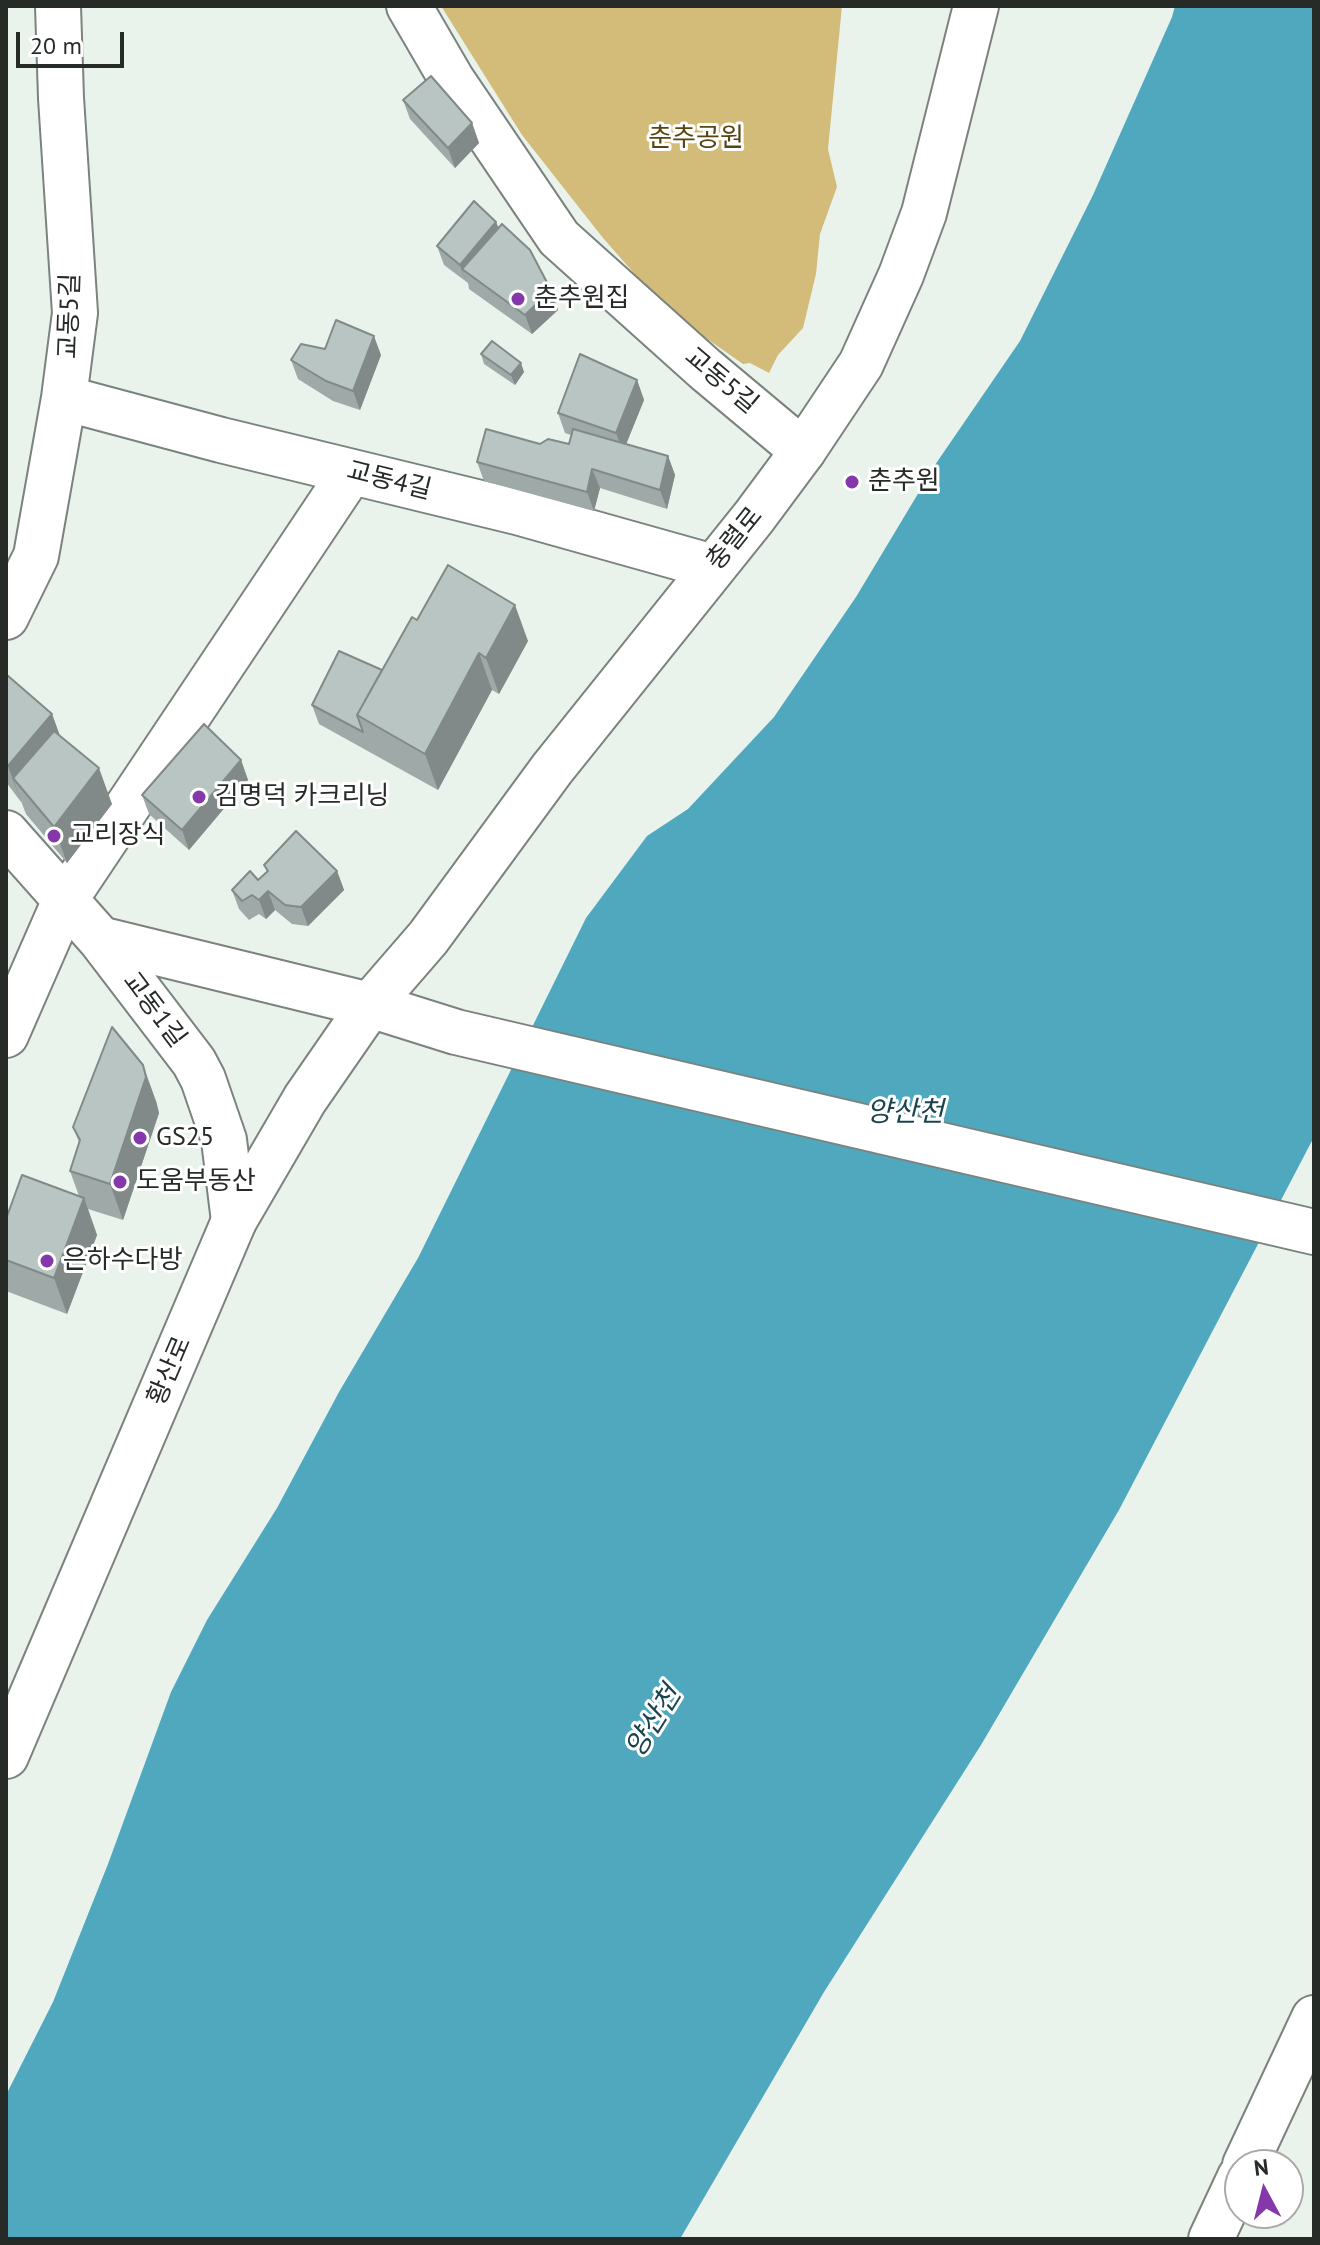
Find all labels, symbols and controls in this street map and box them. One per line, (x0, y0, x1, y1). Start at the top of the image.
scale bar (20, 16, 128, 66)
text: 20 m (30, 30, 82, 61)
park label: 춘추공원 (648, 123, 744, 155)
street label: 교동5길 (53, 273, 87, 359)
place label: 춘추원집 (534, 283, 630, 315)
marker: 춘추원집 (509, 290, 527, 308)
street label: 교동5길 (678, 341, 764, 421)
street label: 교동4길 (344, 455, 434, 507)
place label: 춘추원 (868, 466, 940, 498)
marker: 춘추원 (843, 473, 861, 491)
street label: 충렬로 (700, 501, 770, 577)
place label: 김명덕 카크리닝 (215, 781, 389, 813)
marker: 김명덕 카크리닝 (190, 788, 208, 806)
place label: 교리장식 (70, 820, 166, 852)
marker: 교리장식 (45, 827, 63, 845)
street label: 교동1길 (116, 966, 192, 1054)
water label: 양산천 (866, 1096, 944, 1130)
place label: GS25 (156, 1122, 214, 1154)
marker: GS25 (131, 1129, 149, 1147)
place label: 도움부동산 (136, 1166, 256, 1198)
marker: 도움부동산 (111, 1173, 129, 1191)
place label: 은하수다방 (63, 1245, 183, 1277)
marker: 은하수다방 (38, 1252, 56, 1270)
street label: 황산로 (142, 1332, 198, 1410)
water label: 양산천 (619, 1680, 689, 1764)
north arrow (1224, 2149, 1304, 2229)
text: N (1252, 2152, 1270, 2182)

